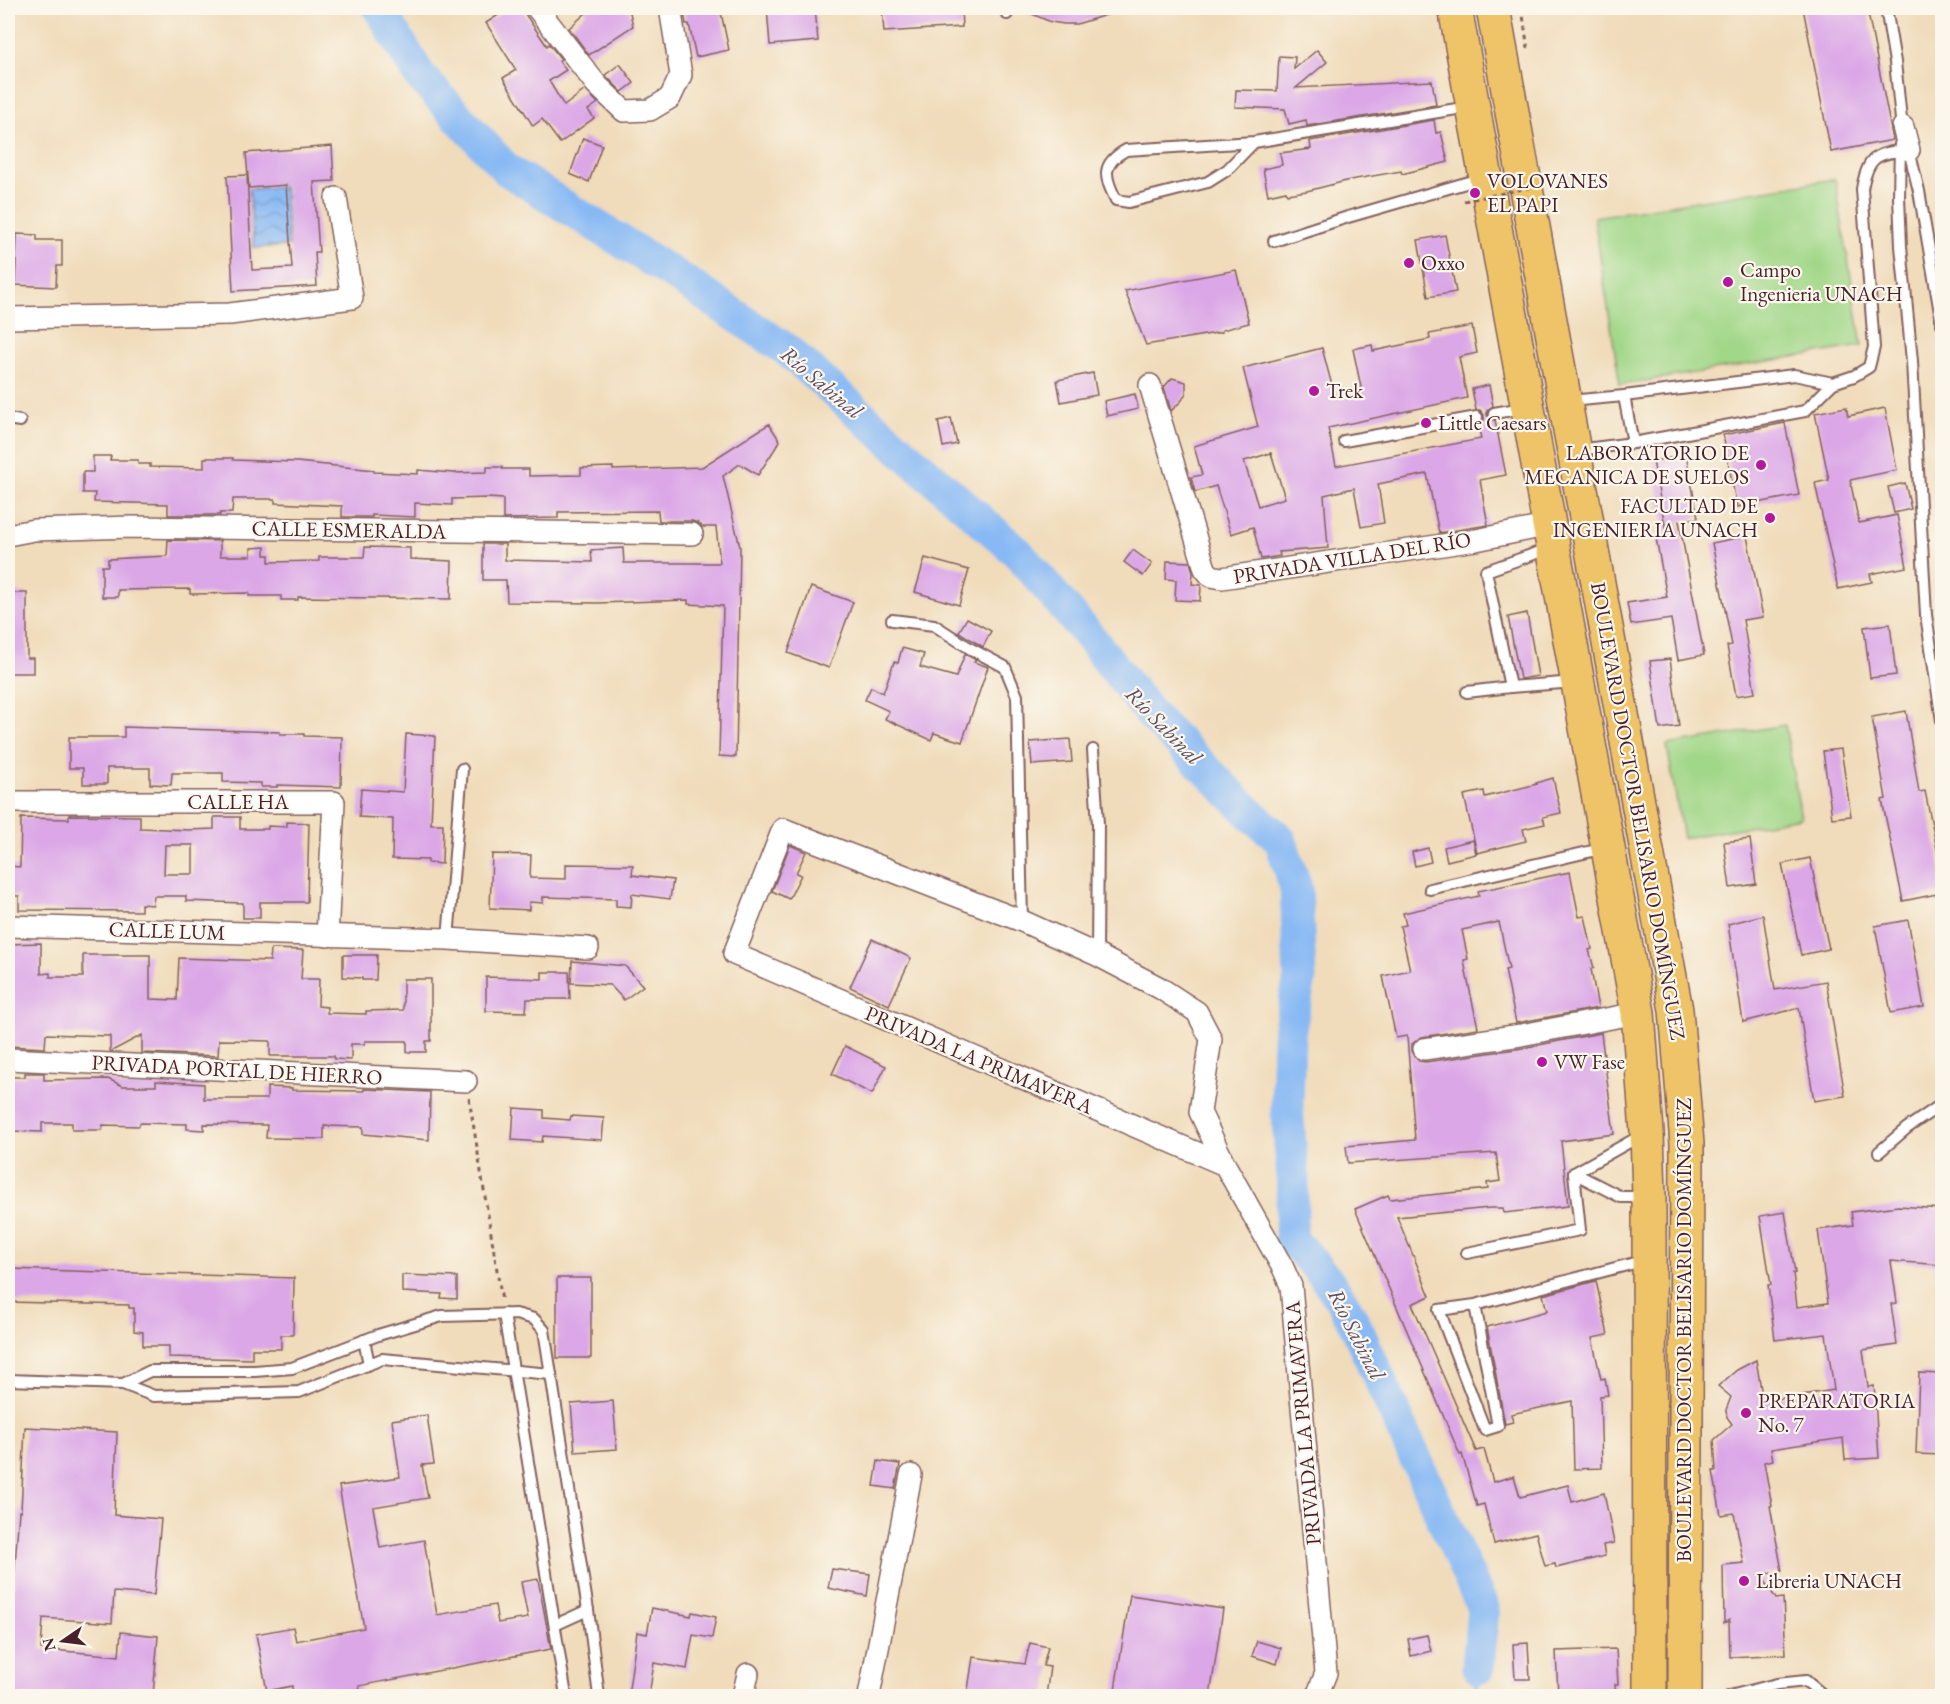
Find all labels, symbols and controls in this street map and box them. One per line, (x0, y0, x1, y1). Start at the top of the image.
place label: VOLOVANES EL PAPI (1487, 167, 1608, 218)
marker: VOLOVANES EL PAPI (1468, 186, 1482, 200)
place label: Oxxo (1421, 249, 1465, 276)
marker: Oxxo (1402, 256, 1416, 270)
place label: Campo Ingenieria UNACH (1740, 256, 1903, 307)
marker: Campo Ingenieria UNACH (1721, 275, 1735, 289)
water label: Río Sabinal (775, 340, 869, 426)
place label: Trek (1326, 377, 1364, 404)
marker: Trek (1307, 384, 1321, 398)
place label: Little Caesars (1438, 409, 1547, 436)
marker: Little Caesars (1419, 416, 1433, 430)
place label: LABORATORIO DE MECANICA DE SUELOS (1524, 439, 1749, 490)
marker: LABORATORIO DE MECANICA DE SUELOS (1754, 458, 1768, 472)
place label: FACULTAD DE INGENIERIA UNACH (1553, 492, 1758, 543)
marker: FACULTAD DE INGENIERIA UNACH (1763, 511, 1777, 525)
street label: CALLE ESMERALDA (251, 514, 447, 545)
street label: PRIVADA VILLA DEL RÍO (1231, 525, 1473, 590)
street label: BOULEVARD DOCTOR BELISARIO DOMÍNGUEZ (1585, 580, 1692, 1042)
water label: Río Sabinal (1119, 680, 1209, 771)
street label: CALLE HA (187, 788, 289, 815)
street label: CALLE LUM (108, 915, 226, 946)
street label: PRIVADA LA PRIMAVERA (861, 999, 1098, 1120)
street label: PRIVADA PORTAL DE HIERRO (91, 1048, 383, 1091)
place label: VW Fase (1554, 1048, 1625, 1075)
marker: VW Fase (1535, 1055, 1549, 1069)
street label: BOULEVARD DOCTOR BELISARIO DOMÍNGUEZ (1670, 1097, 1697, 1562)
water label: Río Sabinal (1321, 1284, 1392, 1385)
street label: PRIVADA LA PRIMAVERA (1278, 1299, 1327, 1546)
place label: PREPARATORIA No. 7 (1758, 1387, 1916, 1438)
marker: PREPARATORIA No. 7 (1739, 1406, 1753, 1420)
place label: Libreria UNACH (1756, 1567, 1902, 1594)
marker: Libreria UNACH (1737, 1574, 1751, 1588)
north arrow (33, 1611, 93, 1671)
text: N (37, 1636, 61, 1653)

